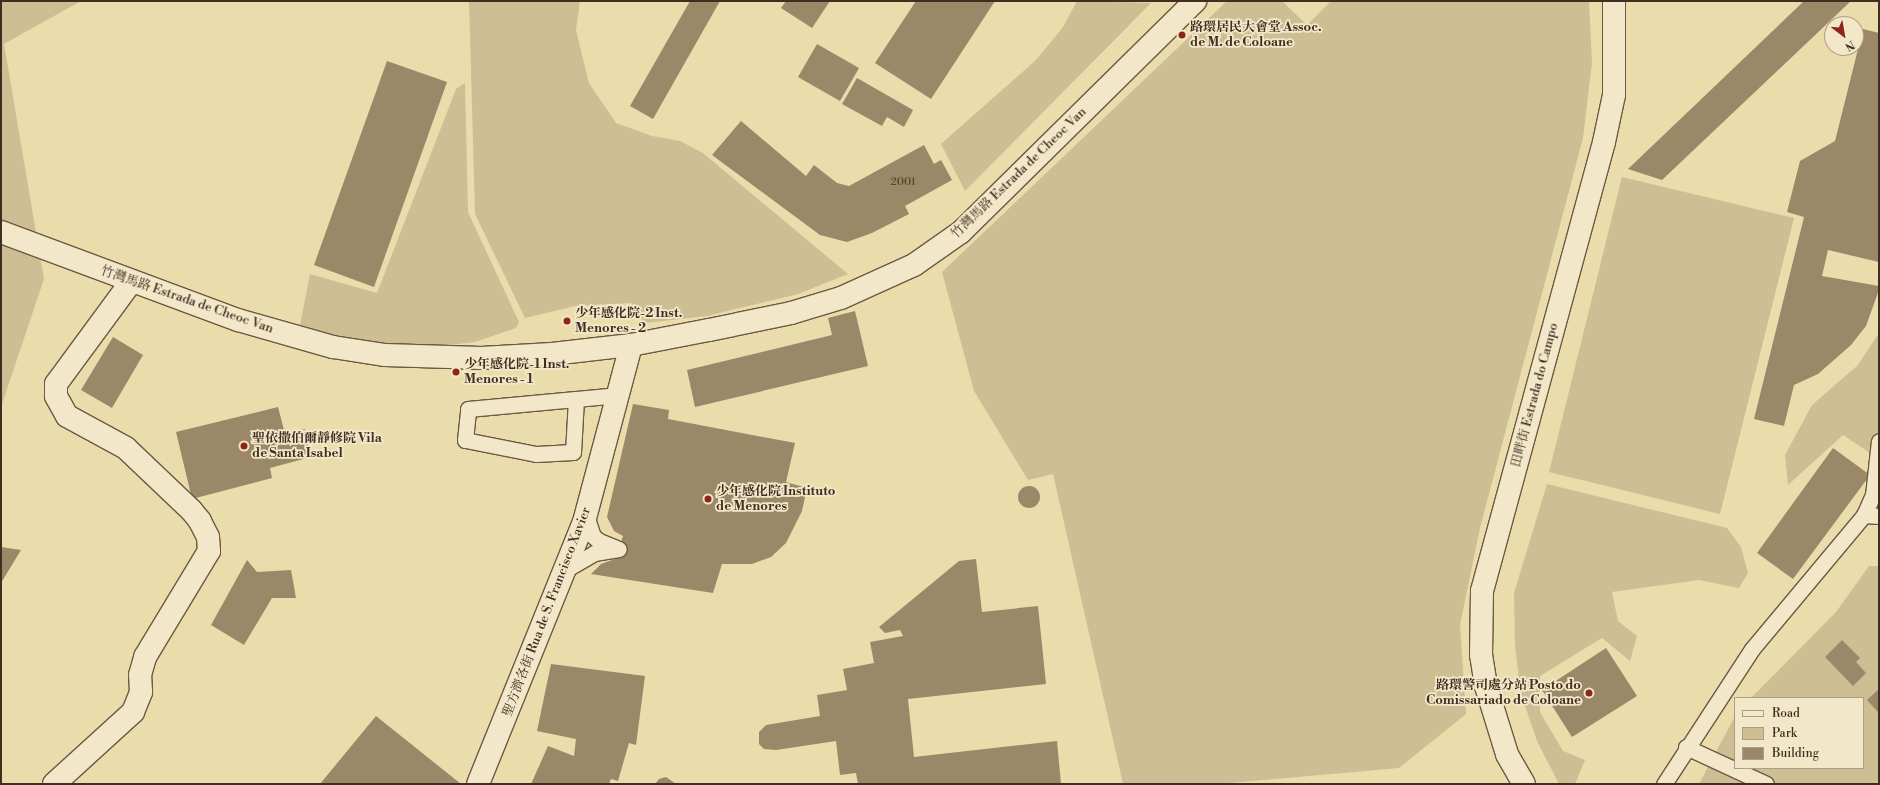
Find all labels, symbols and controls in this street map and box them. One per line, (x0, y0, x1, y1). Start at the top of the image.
north arrow (1824, 16, 1864, 56)
place label: 路環居民大會堂 Assoc. de M. de Coloane (1190, 20, 1322, 51)
marker: 路環居民大會堂 Assoc. de M. de Coloane (1177, 30, 1187, 40)
text: N (1842, 37, 1857, 54)
street label: 竹灣馬路 Estrada de Cheoc Van (948, 104, 1090, 242)
house number: 2001 (890, 175, 916, 189)
street label: 竹灣馬路 Estrada de Cheoc Van (99, 263, 275, 337)
place label: 少年感化院-2 Inst. Menores - 2 (575, 306, 682, 337)
marker: 少年感化院-2 Inst. Menores - 2 (562, 316, 572, 326)
street label: 田畔街 Estrada do Campo (1508, 321, 1562, 469)
place label: 少年感化院-1 Inst. Menores - 1 (464, 357, 569, 388)
marker: 少年感化院-1 Inst. Menores - 1 (451, 367, 461, 377)
place label: 聖依撒伯爾靜修院 Vila de Santa Isabel (252, 431, 382, 462)
marker: 聖依撒伯爾靜修院 Vila de Santa Isabel (239, 441, 249, 451)
place label: 少年感化院 Instituto de Menores (716, 484, 835, 515)
marker: 少年感化院 Instituto de Menores (703, 494, 713, 504)
street label: 聖方濟各街 Rua de S. Francisco Xavier (500, 505, 594, 719)
place label: 路環警司處分站 Posto do Comissariado de Coloane (1426, 678, 1581, 709)
marker: 路環警司處分站 Posto do Comissariado de Coloane (1584, 688, 1594, 698)
legend (1734, 697, 1864, 769)
text: Road (1772, 706, 1800, 721)
text: Park (1772, 726, 1797, 741)
text: Building (1772, 746, 1819, 761)

